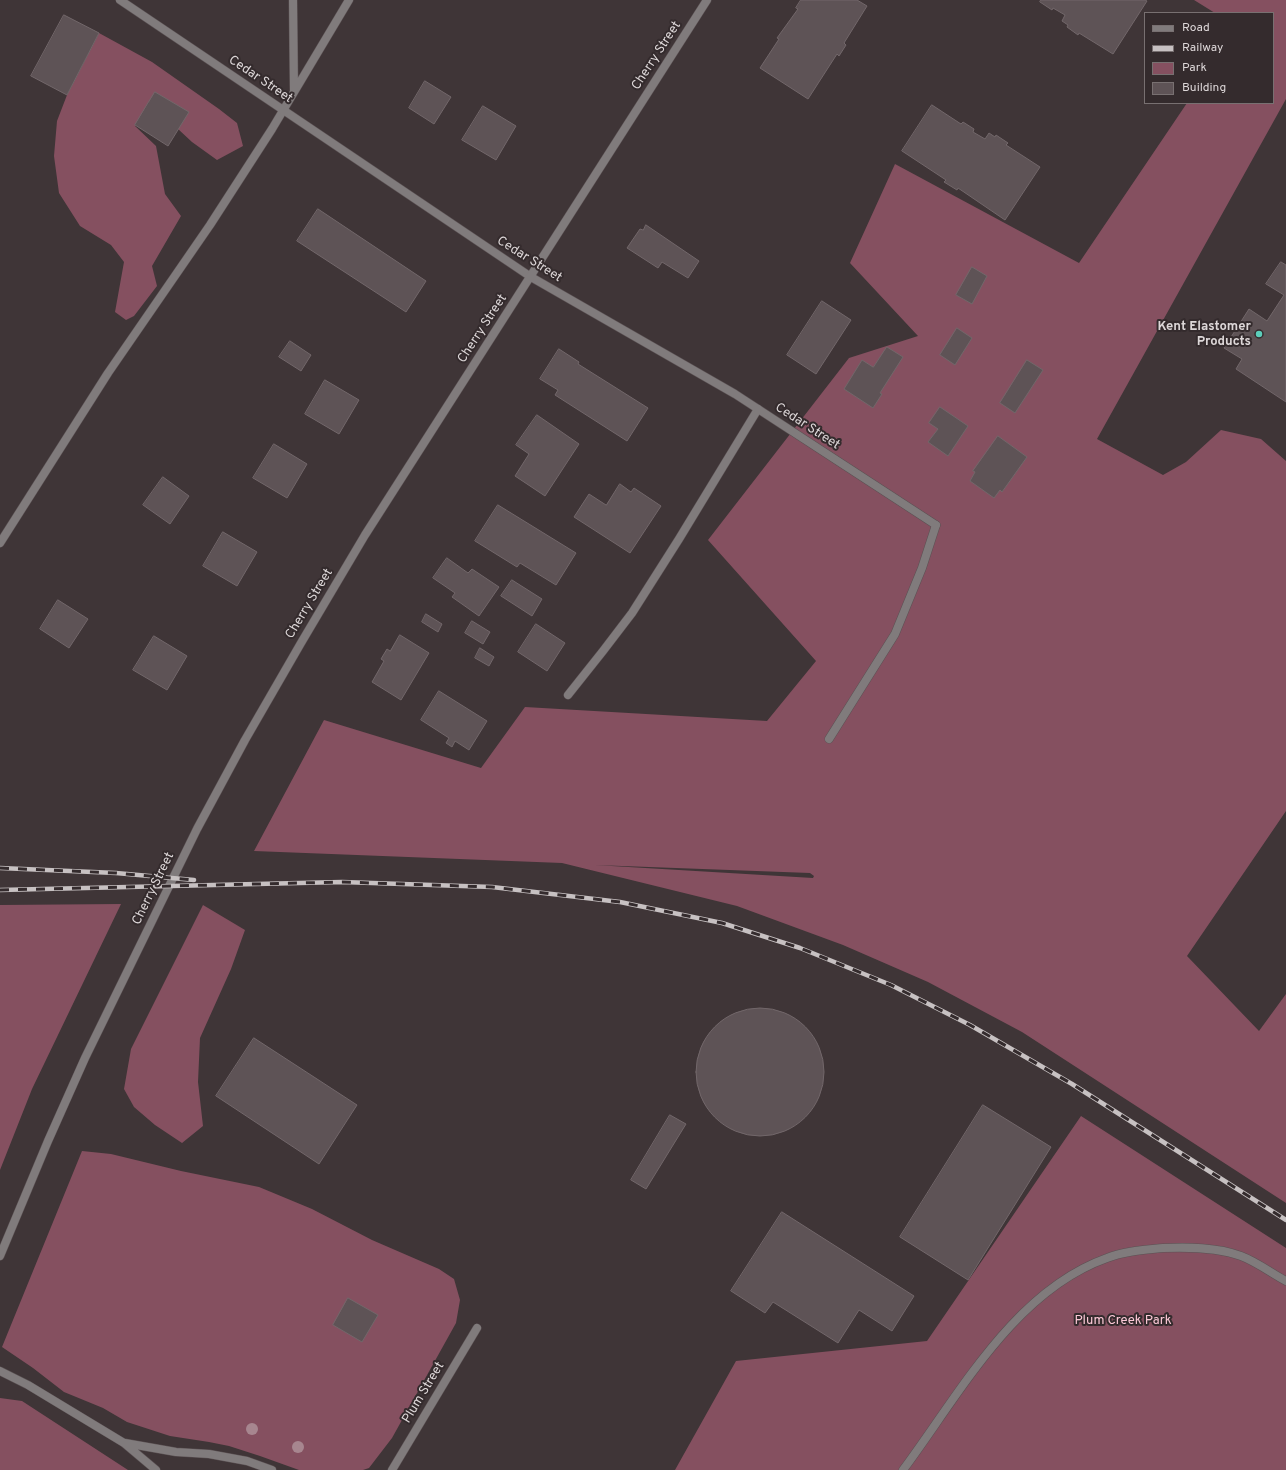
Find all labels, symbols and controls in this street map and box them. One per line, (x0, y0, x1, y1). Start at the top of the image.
legend (1144, 12, 1274, 104)
street label: Cherry Street (629, 19, 685, 93)
text: Road (1182, 20, 1210, 36)
text: Railway (1182, 40, 1223, 56)
street label: Cedar Street (225, 53, 295, 107)
text: Park (1182, 60, 1207, 76)
text: Building (1182, 80, 1226, 96)
street label: Cedar Street (494, 234, 564, 286)
street label: Cherry Street (455, 292, 511, 366)
place label: Kent Elastomer Products (1157, 319, 1251, 350)
marker: Kent Elastomer Products (1254, 329, 1264, 339)
street label: Cedar Street (772, 400, 842, 454)
street label: Cherry Street (283, 566, 337, 642)
street label: Cherry Street (130, 850, 178, 928)
park label: Plum Creek Park (1074, 1313, 1172, 1329)
street label: Plum Street (400, 1359, 448, 1427)

